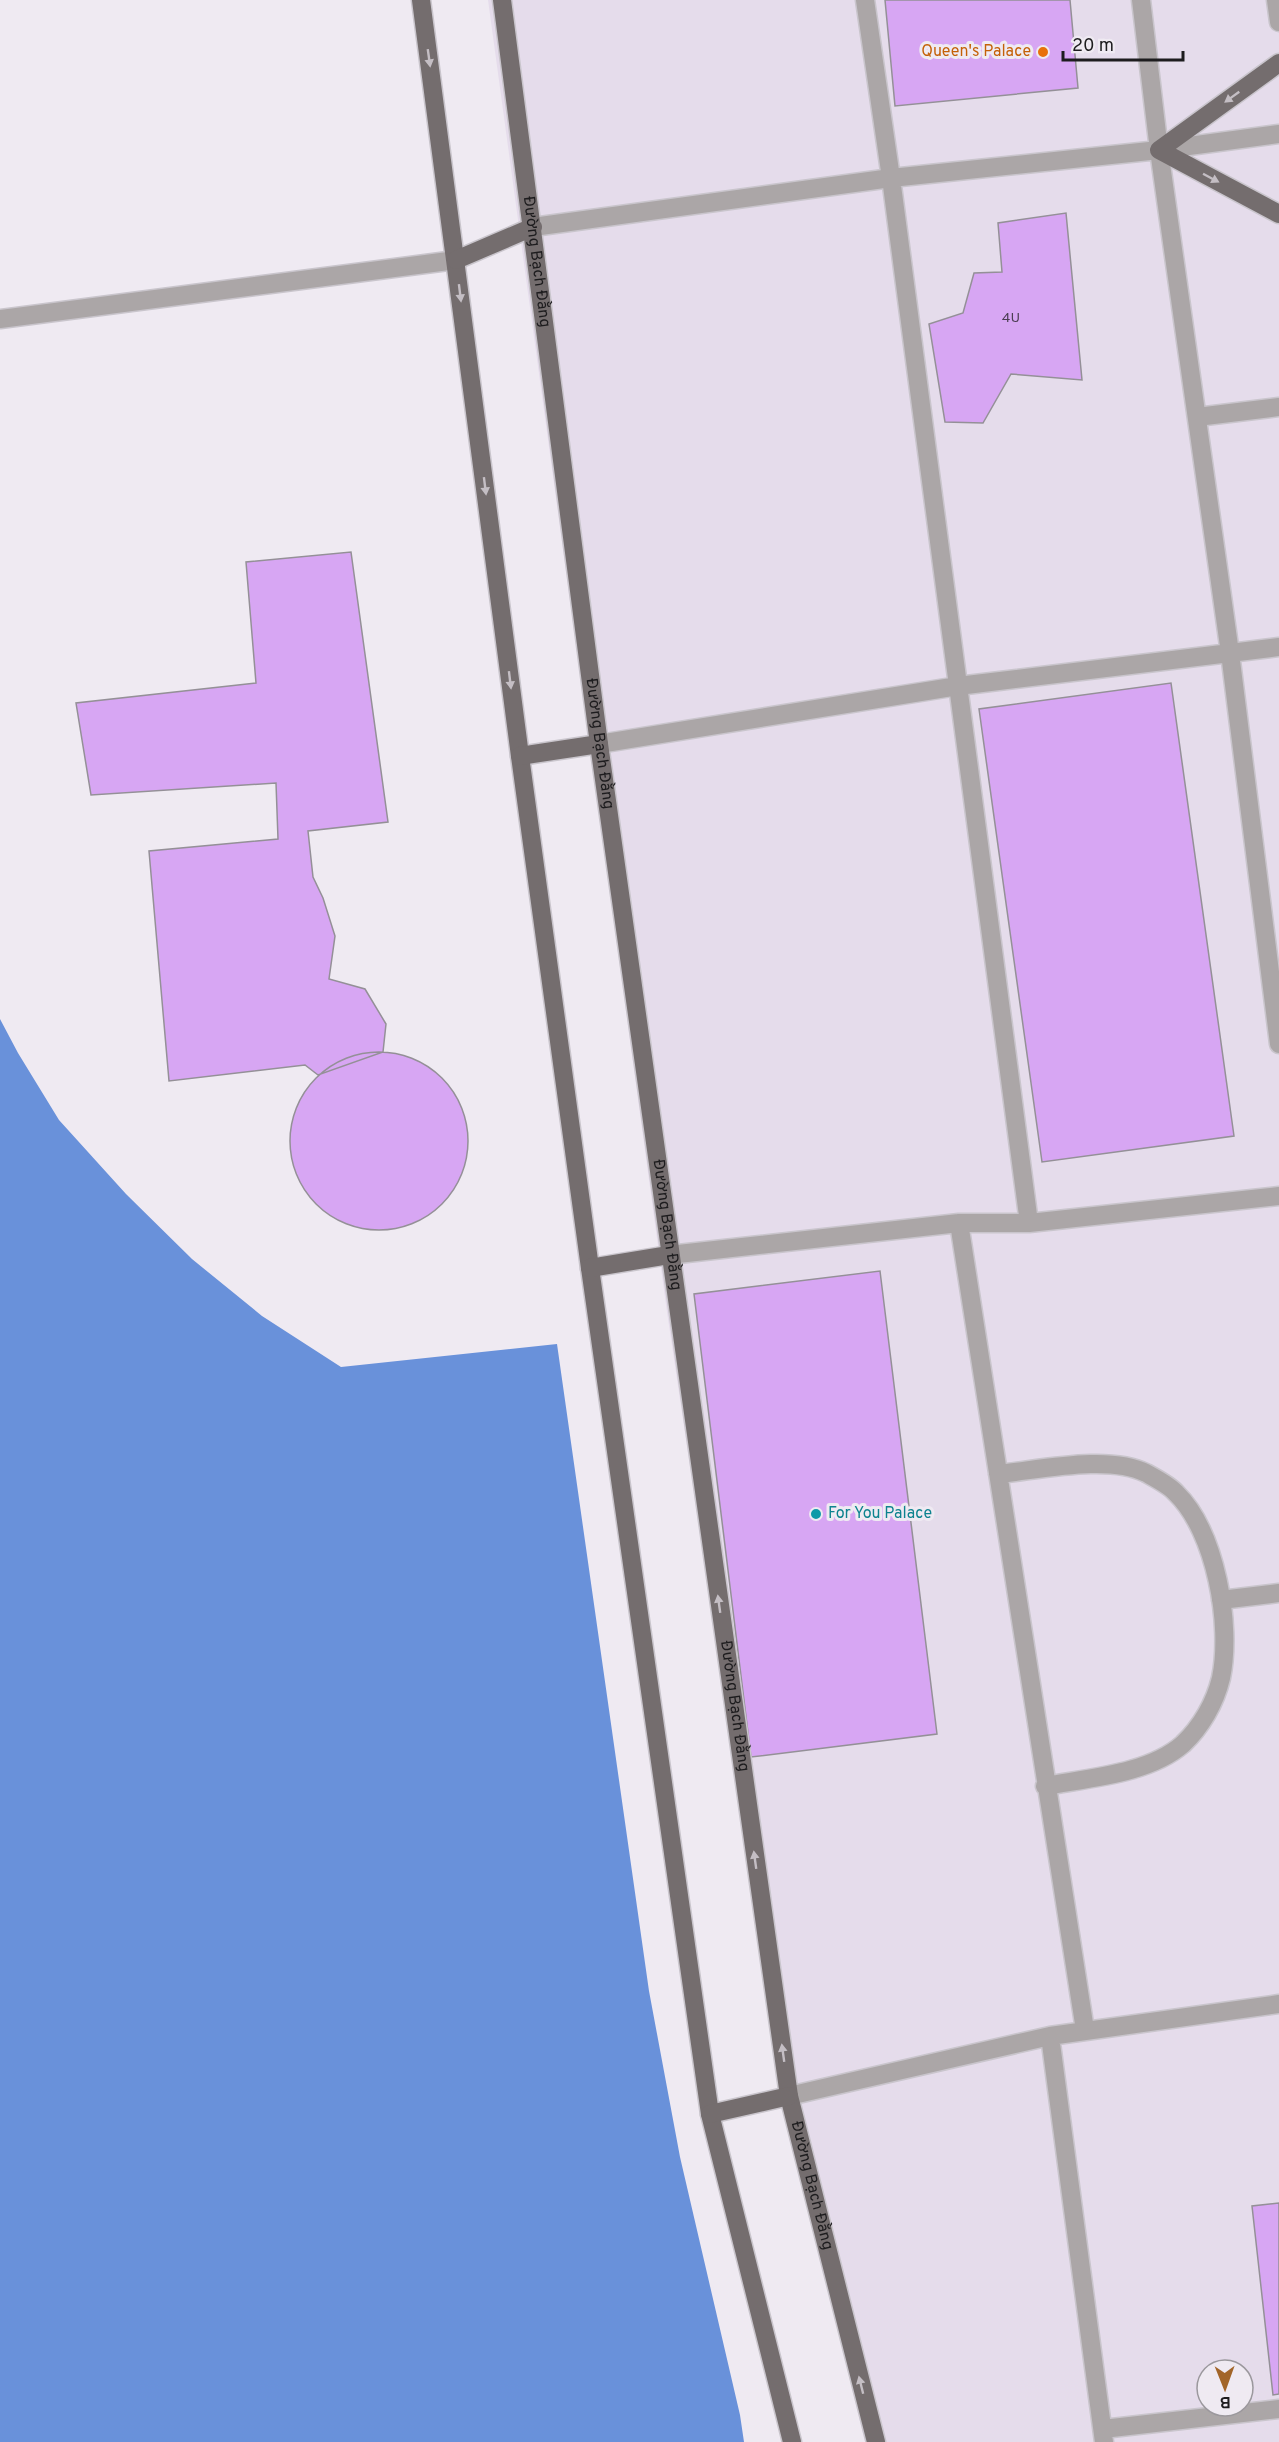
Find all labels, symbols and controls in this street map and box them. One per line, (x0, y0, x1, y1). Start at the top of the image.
scale bar (1063, 24, 1183, 62)
text: 20 m (1072, 35, 1114, 58)
place label: Queen's Palace (921, 42, 1031, 62)
marker: Queen's Palace (1036, 45, 1050, 59)
one-way arrow (424, 49, 433, 68)
one-way arrow (1224, 91, 1239, 103)
one-way arrow (1203, 173, 1220, 183)
street label: Đường Bạch Đằng (518, 195, 555, 329)
one-way arrow (456, 283, 465, 302)
house number: 4U (1002, 310, 1020, 327)
one-way arrow (481, 477, 490, 496)
one-way arrow (505, 670, 515, 689)
street label: Đường Bạch Đằng (580, 677, 618, 811)
street label: Đường Bạch Đằng (647, 1158, 686, 1292)
place label: For You Palace (828, 1504, 932, 1524)
marker: For You Palace (809, 1507, 823, 1521)
one-way arrow (714, 1595, 724, 1614)
street label: Đường Bạch Đằng (715, 1639, 753, 1773)
one-way arrow (751, 1850, 760, 1869)
one-way arrow (778, 2043, 787, 2062)
street label: Đường Bạch Đằng (786, 2119, 837, 2252)
north arrow (1195, 2358, 1255, 2418)
one-way arrow (856, 2376, 866, 2394)
text: B (1220, 2391, 1231, 2411)

